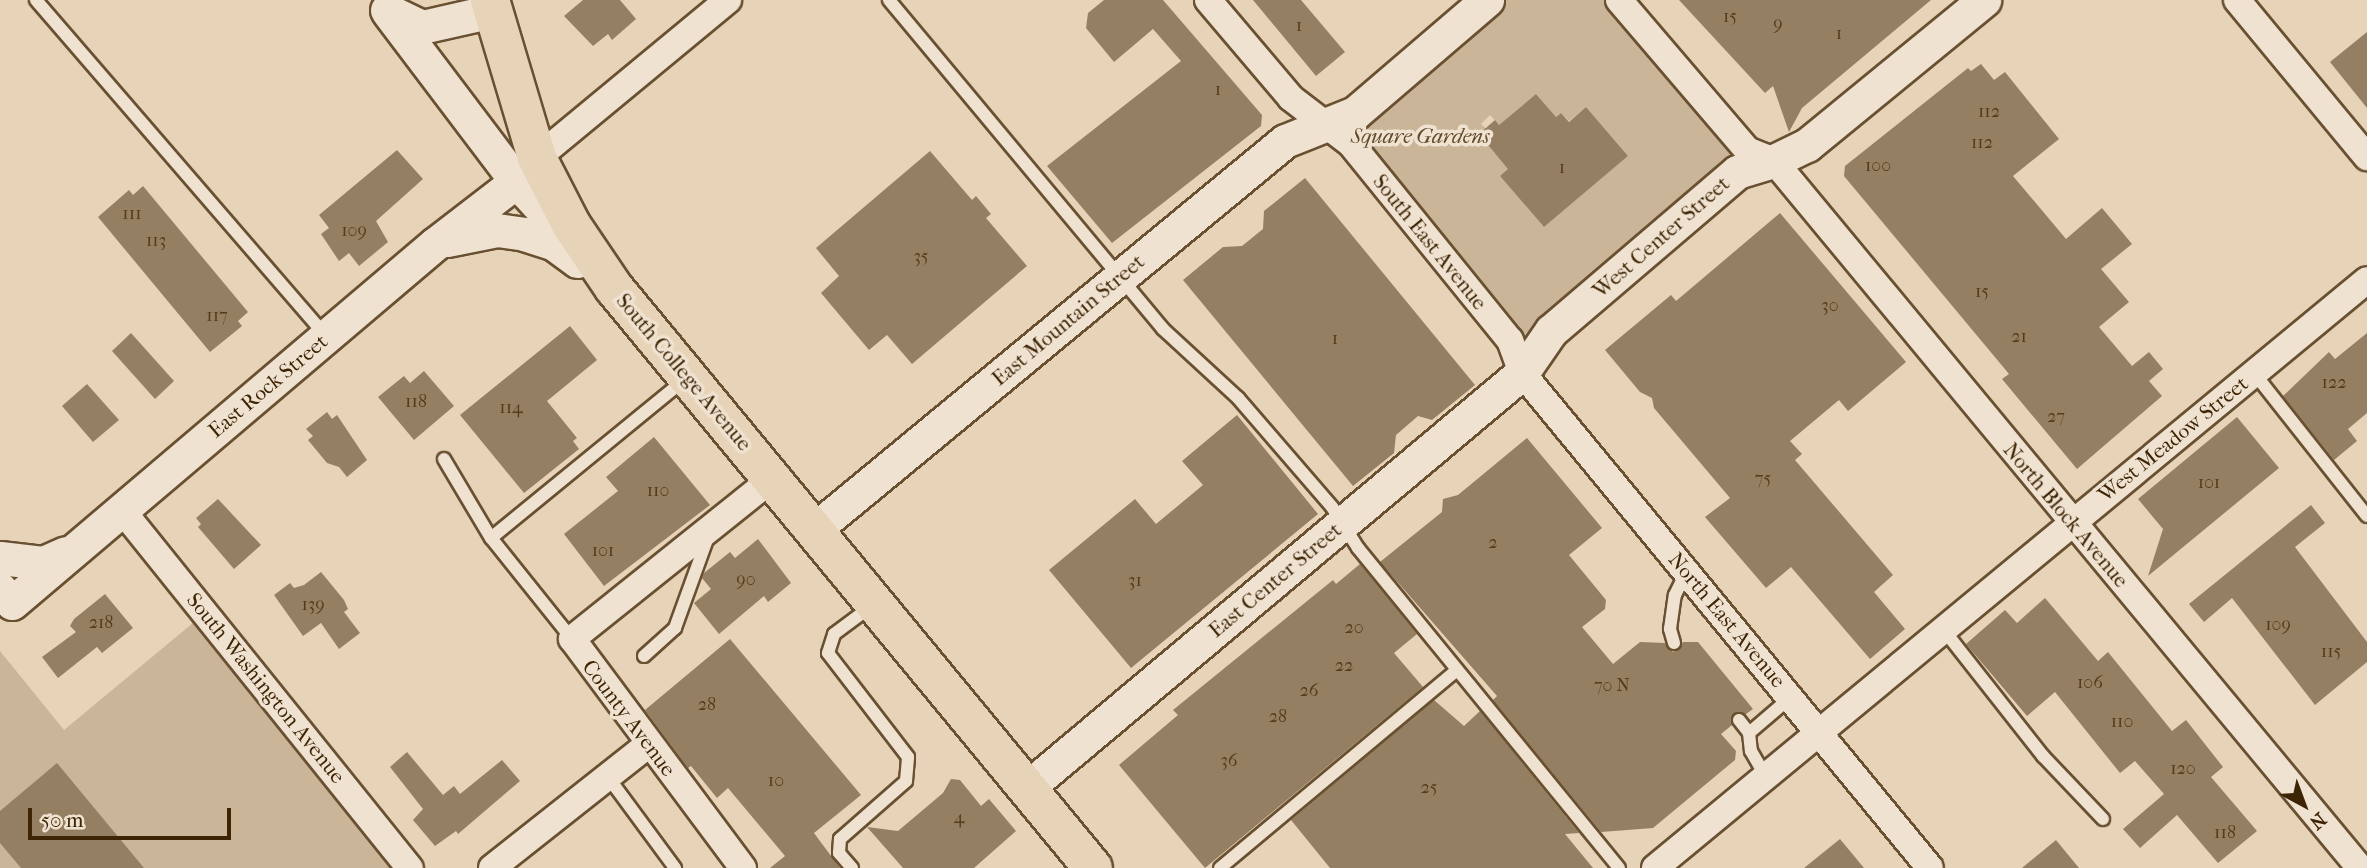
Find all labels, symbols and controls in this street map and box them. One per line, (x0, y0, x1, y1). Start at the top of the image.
house number: 15 (1723, 6, 1737, 28)
house number: 9 (1773, 13, 1783, 35)
house number: 1 (1296, 15, 1302, 37)
house number: 1 (1836, 23, 1842, 45)
house number: 1 (1215, 79, 1221, 101)
house number: 112 (1978, 101, 2000, 123)
park label: Square Gardens (1351, 123, 1489, 149)
house number: 112 (1971, 132, 1993, 154)
house number: 100 (1865, 155, 1891, 177)
house number: 1 (1559, 157, 1565, 179)
street label: South East Avenue (1368, 169, 1492, 315)
street label: West Center Street (1588, 171, 1734, 303)
house number: 111 (122, 203, 142, 225)
house number: 109 (341, 220, 367, 242)
house number: 113 (146, 230, 166, 252)
house number: 35 (913, 246, 929, 268)
street label: East Mountain Street (987, 249, 1149, 391)
house number: 15 (1975, 281, 1989, 303)
street label: South College Avenue (611, 288, 757, 456)
house number: 30 (1821, 295, 1839, 317)
house number: 117 (206, 305, 228, 327)
house number: 21 (2011, 326, 2027, 348)
house number: 1 (1332, 328, 1338, 350)
street label: East Rock Street (203, 329, 333, 443)
street label: West Meadow Street (2093, 371, 2253, 507)
house number: 122 (2322, 372, 2346, 394)
house number: 118 (405, 391, 427, 413)
house number: 114 (499, 397, 523, 419)
house number: 27 (2047, 406, 2065, 428)
street label: North Block Avenue (1998, 438, 2134, 592)
house number: 75 (1755, 468, 1771, 490)
house number: 101 (2198, 472, 2220, 494)
house number: 110 (647, 480, 669, 502)
street label: East Center Street (1203, 517, 1347, 643)
house number: 2 (1488, 532, 1498, 554)
house number: 101 (592, 540, 614, 562)
street label: North East Avenue (1663, 547, 1791, 693)
house number: 90 (736, 569, 756, 591)
house number: 31 (1128, 570, 1142, 592)
street label: South Washington Avenue (181, 588, 351, 788)
house number: 139 (301, 594, 325, 616)
house number: 218 (89, 612, 113, 634)
house number: 109 (2265, 614, 2291, 636)
house number: 20 (1344, 617, 1364, 639)
house number: 115 (2321, 641, 2341, 663)
street label: County Avenue (577, 655, 681, 781)
house number: 22 (1335, 655, 1353, 677)
house number: 106 (2077, 672, 2103, 694)
house number: 70 N (1594, 675, 1630, 697)
house number: 26 (1299, 680, 1319, 702)
house number: 28 (698, 694, 716, 716)
house number: 28 (1269, 706, 1287, 728)
house number: 110 (2111, 711, 2133, 733)
house number: 36 (1220, 750, 1238, 772)
house number: 120 (2170, 758, 2196, 780)
house number: 10 (768, 770, 784, 792)
north arrow (2269, 770, 2339, 840)
house number: 25 (1420, 777, 1438, 799)
scale bar (32, 794, 234, 838)
house number: 4 (954, 807, 964, 829)
text: 50 m (41, 808, 84, 832)
text: N (2305, 808, 2330, 834)
house number: 118 (2214, 822, 2236, 844)

